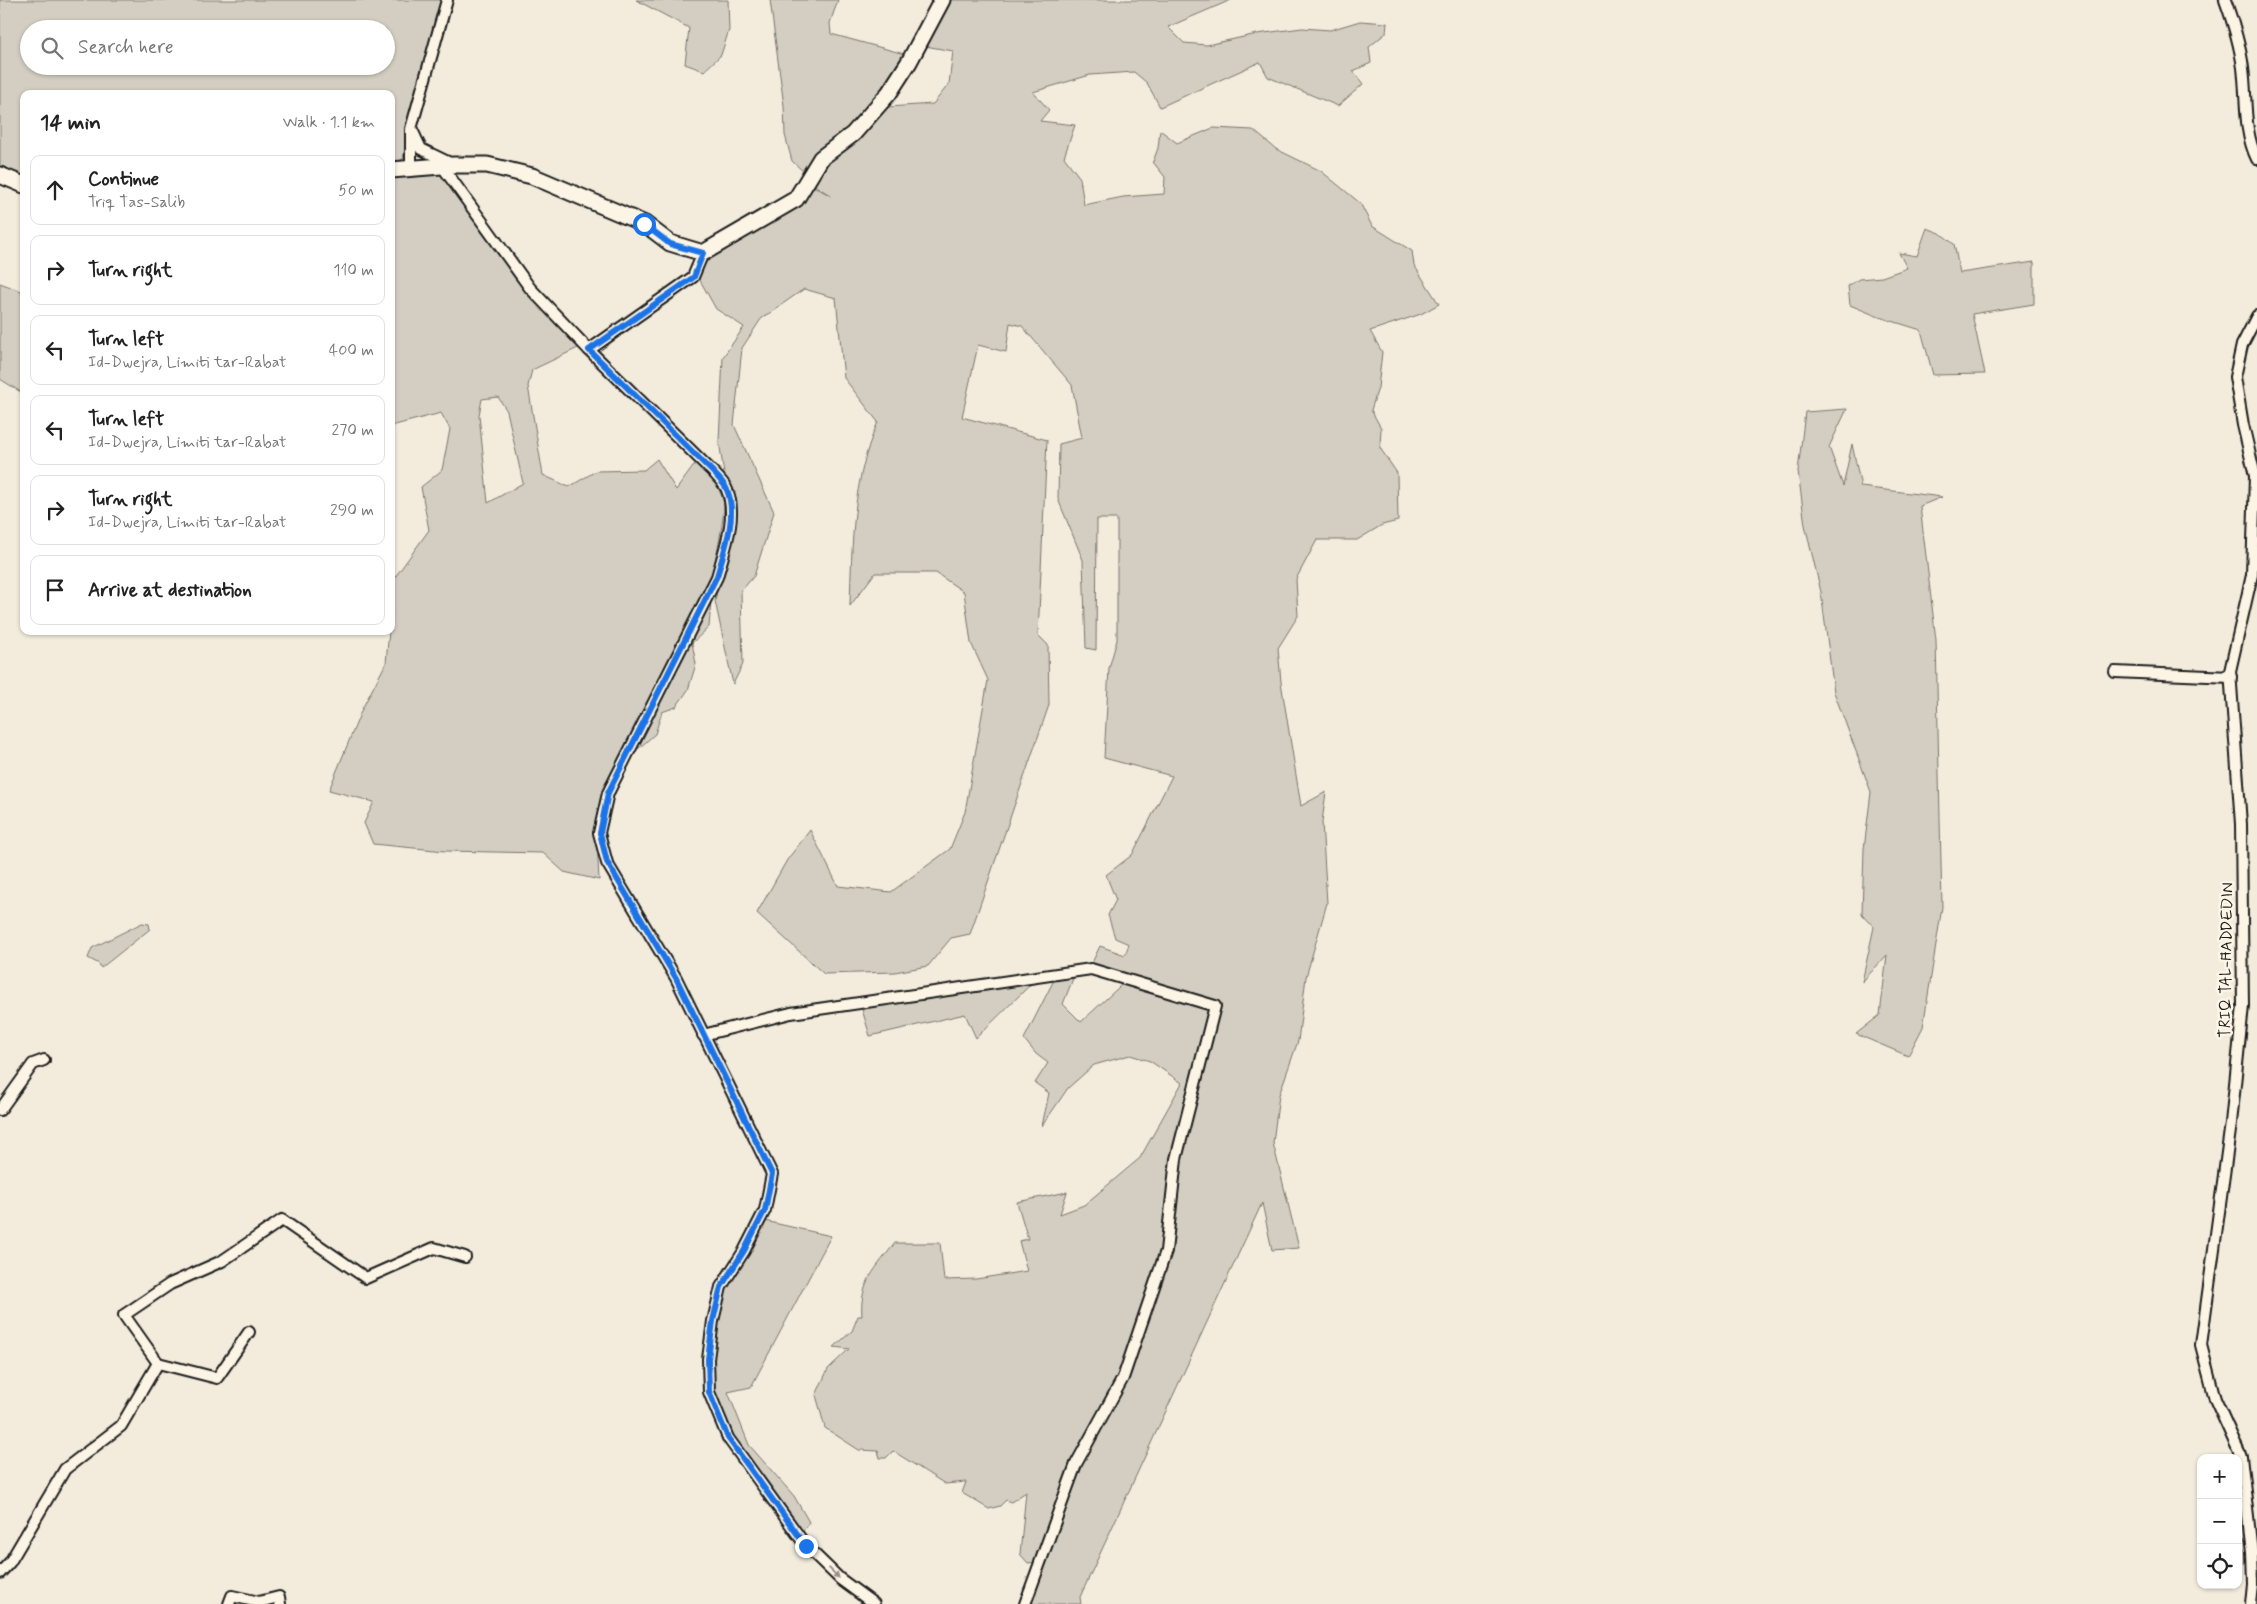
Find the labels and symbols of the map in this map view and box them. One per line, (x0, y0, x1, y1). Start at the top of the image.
route start (633, 213, 656, 236)
street label: TRIQ TAL-ĦADDEDIN (2215, 882, 2238, 1038)
route end (795, 1535, 818, 1558)
one-way arrow (828, 1567, 840, 1579)

